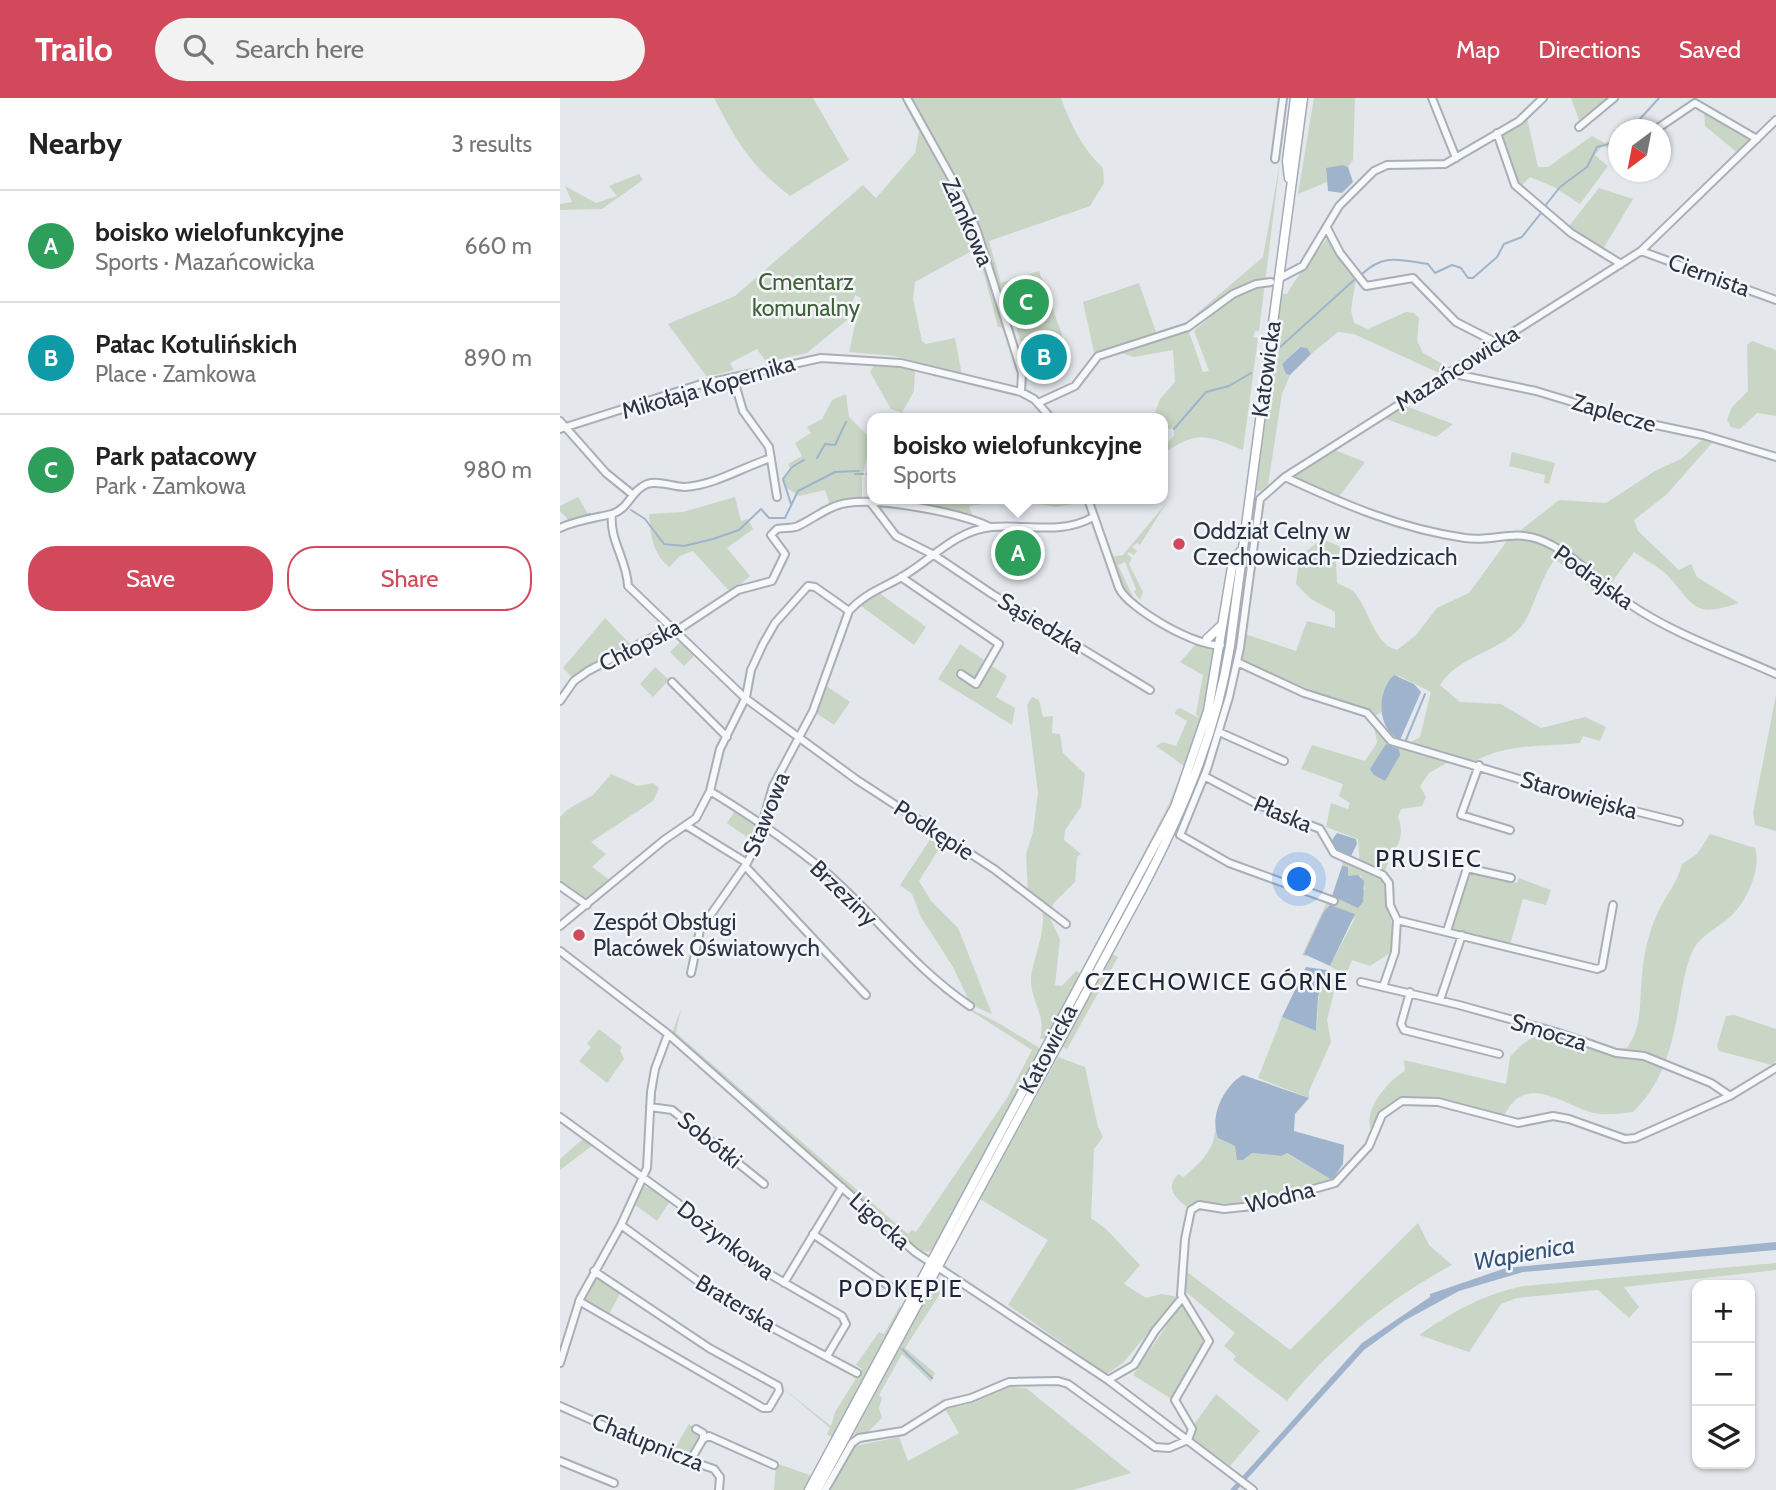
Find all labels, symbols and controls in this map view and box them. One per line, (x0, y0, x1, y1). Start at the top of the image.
search box (155, 18, 645, 81)
text: Trailo (35, 29, 113, 69)
icon: search (179, 30, 217, 68)
text: Search here (235, 33, 364, 65)
text: Map (1456, 35, 1500, 64)
text: Directions (1538, 35, 1641, 64)
text: Saved (1679, 35, 1741, 64)
north arrow (1608, 119, 1671, 182)
text: Nearby (28, 125, 122, 162)
text: 3 results (451, 130, 532, 158)
street label: Zamkowa (936, 174, 1000, 270)
text: boisko wielofunkcyjne (95, 216, 344, 248)
text: A (44, 232, 58, 260)
text: 660 m (464, 232, 532, 260)
street label: Ciernista (1664, 247, 1754, 303)
text: Sports · Mazańcowicka (95, 248, 314, 276)
park label: Cmentarz komunalny (752, 268, 860, 322)
pin: C (1003, 276, 1049, 328)
street label: Katowicka (1245, 319, 1287, 419)
street label: Mazańcowicka (1390, 319, 1524, 417)
text: Pałac Kotulińskich (95, 328, 297, 360)
pin: B (1021, 331, 1067, 383)
text: B (44, 344, 58, 372)
text: 890 m (464, 344, 532, 372)
street label: Mikołaja Kopernika (618, 349, 798, 425)
text: Place · Zamkowa (95, 360, 256, 388)
street label: Zaplecze (1569, 388, 1659, 438)
popup (867, 413, 1168, 504)
text: boisko wielofunkcyjne (893, 429, 1142, 461)
text: Park pałacowy (95, 440, 257, 472)
text: C (44, 456, 58, 484)
text: 980 m (464, 456, 532, 484)
text: Sports (893, 461, 956, 489)
text: Park · Zamkowa (95, 472, 246, 500)
place label: Oddział Celny w Czechowicach-Dziedzicach (1193, 517, 1458, 571)
pin: A (995, 527, 1041, 579)
marker: Oddział Celny w Czechowicach-Dziedzicach (1171, 536, 1187, 552)
street label: Podrajska (1549, 539, 1639, 615)
button: Save (28, 546, 273, 611)
button: Share (287, 546, 532, 611)
street label: Sąsiedzka (993, 586, 1089, 660)
street label: Chłopska (594, 612, 686, 678)
street label: Starowiejska (1517, 765, 1641, 825)
street label: Stawowa (736, 768, 796, 860)
street label: Płaska (1250, 789, 1316, 839)
street label: Podkępie (889, 794, 979, 866)
district label: PRUSIEC (1375, 844, 1483, 873)
street label: Brzeziny (804, 854, 884, 932)
your location (1282, 862, 1316, 896)
place label: Zespół Obsługi Placówek Oświatowych (593, 908, 820, 962)
marker: Zespół Obsługi Placówek Oświatowych (571, 927, 587, 943)
district label: CZECHOWICE GÓRNE (1085, 967, 1349, 996)
street label: Katowicka (1013, 999, 1083, 1099)
street label: Smocza (1507, 1007, 1591, 1057)
street label: Sobótki (672, 1106, 748, 1174)
street label: Wodna (1243, 1175, 1317, 1219)
street label: Ligocka (844, 1186, 916, 1256)
street label: Dożynkowa (672, 1194, 780, 1286)
water label: Wapienica (1471, 1230, 1577, 1276)
street label: Braterska (691, 1268, 781, 1338)
district label: PODKĘPIE (838, 1274, 964, 1303)
map controls (1692, 1280, 1755, 1469)
button: + (1692, 1280, 1755, 1343)
button: − (1692, 1343, 1755, 1406)
button: layers (1692, 1406, 1755, 1469)
street label: Chałupnicza (588, 1407, 708, 1477)

